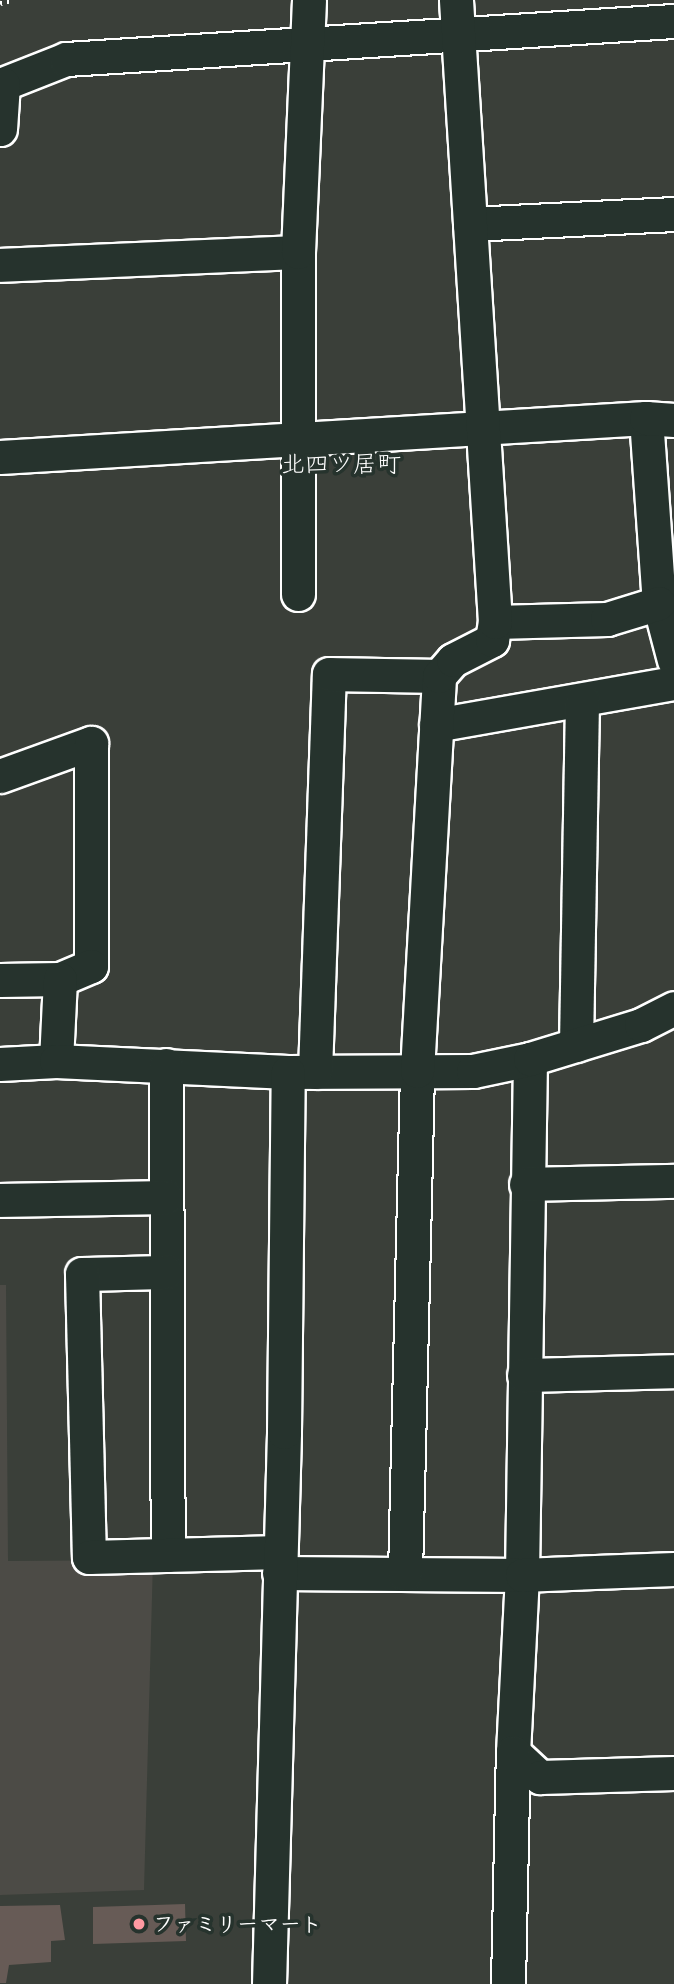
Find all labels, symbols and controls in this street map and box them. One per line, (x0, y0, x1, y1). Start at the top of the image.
district label: 北四ツ居町 (281, 451, 401, 479)
place label: ファミリーマート (153, 1911, 321, 1937)
marker: ファミリーマート (131, 1916, 147, 1932)

